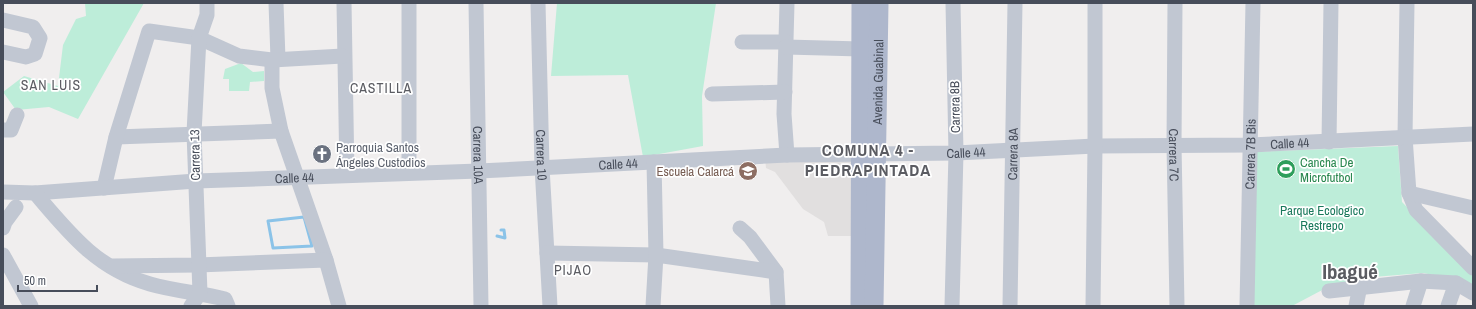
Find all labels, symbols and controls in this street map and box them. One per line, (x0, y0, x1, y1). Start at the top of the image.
street label: Avenida Guabinal (868, 39, 887, 126)
district label: SAN LUIS (21, 76, 81, 94)
district label: CASTILLA (350, 79, 412, 97)
street label: Carrera 8B (946, 81, 964, 133)
street label: Carrera 7B Bis (1241, 119, 1259, 190)
street label: Carrera 10A (470, 126, 488, 185)
street label: Carrera 8A (1004, 127, 1021, 180)
street label: Carrera 13 (186, 129, 204, 181)
street label: Carrera 10 (533, 129, 551, 181)
street label: Carrera 7C (1165, 129, 1183, 182)
street label: Calle 44 (1270, 134, 1310, 152)
district label: COMUNA 4 - PIEDRAPINTADA (805, 138, 931, 181)
place label: Parroquia Santos Ángeles Custodios (335, 139, 425, 171)
church icon: Parroquia Santos Ángeles Custodios (311, 143, 333, 165)
street label: Calle 44 (946, 143, 986, 162)
street label: Calle 44 (598, 154, 638, 173)
place label: Cancha De Microfutbol (1300, 154, 1353, 186)
sports icon: Cancha De Microfutbol (1275, 158, 1297, 180)
school or university icon: Escuela Calarcá (737, 160, 759, 182)
place label: Escuela Calarcá (656, 163, 734, 180)
street label: Calle 44 (275, 168, 314, 187)
park label: Parque Ecologico Restrepo (1280, 202, 1364, 234)
district label: Ibagué (1322, 257, 1378, 286)
district label: PIJAO (554, 261, 592, 279)
scale bar (18, 267, 97, 293)
text: 50 m (24, 273, 46, 289)

